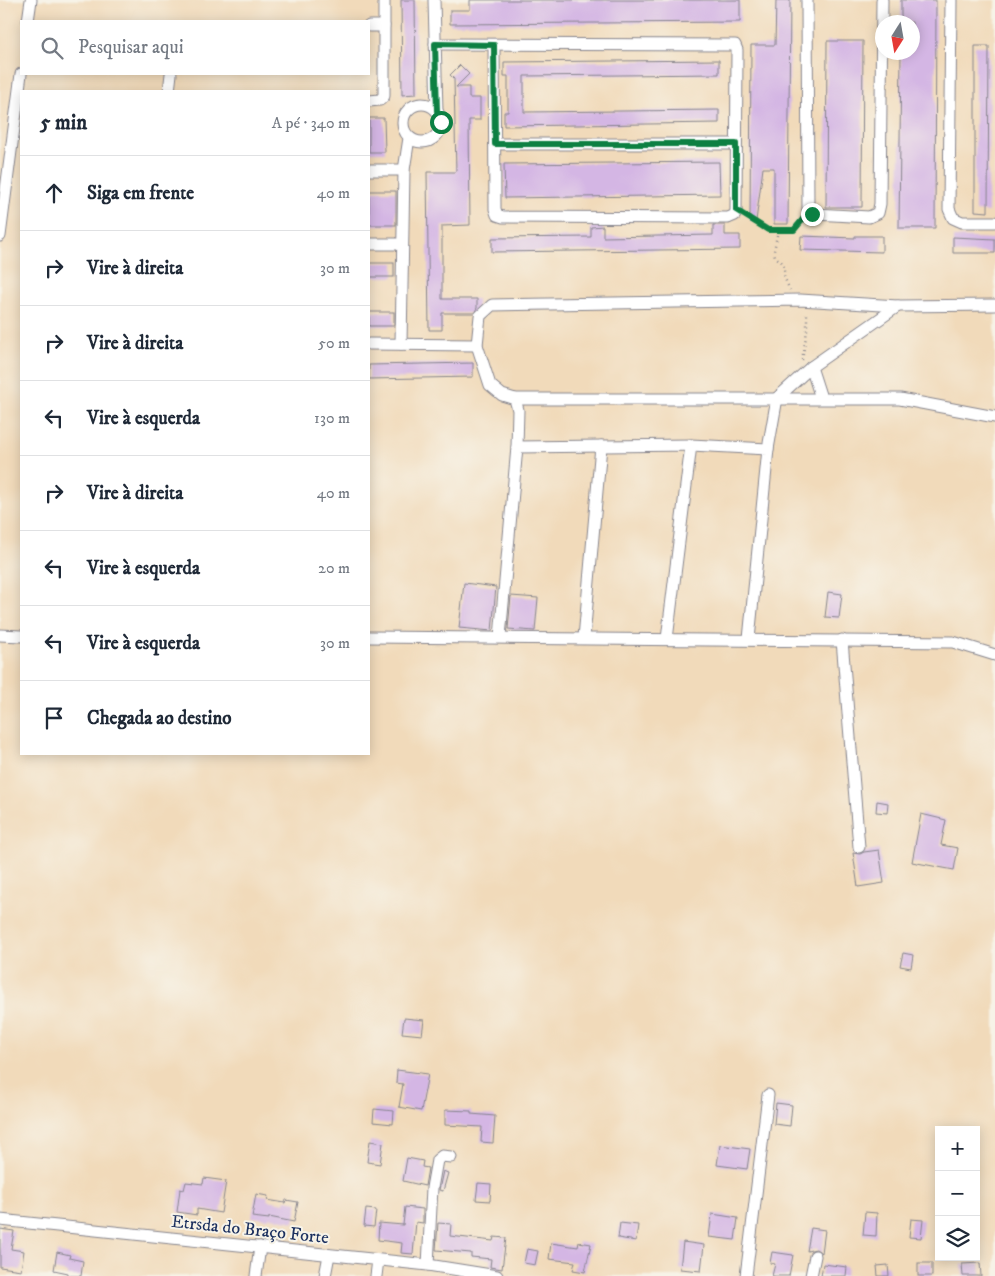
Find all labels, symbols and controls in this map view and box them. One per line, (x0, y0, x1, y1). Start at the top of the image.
north arrow (875, 15, 920, 60)
search box (20, 20, 370, 75)
icon: search (38, 34, 66, 62)
text: Pesquisar aqui (78, 36, 184, 59)
text: 5 min (40, 110, 87, 136)
route start (430, 111, 453, 134)
text: A pé · 340 m (272, 113, 350, 133)
icon: ahead (40, 179, 68, 207)
text: Siga em frente (87, 182, 194, 205)
text: 40 m (317, 183, 350, 203)
route end (801, 203, 824, 226)
icon: right (40, 254, 68, 282)
text: Vire à direita (87, 257, 183, 280)
text: 30 m (320, 258, 350, 278)
icon: right (40, 329, 68, 357)
text: Vire à direita (87, 332, 183, 355)
text: 50 m (318, 333, 350, 353)
icon: left (40, 404, 68, 432)
text: Vire à esquerda (87, 407, 200, 430)
text: 130 m (314, 408, 350, 428)
icon: right (40, 479, 68, 507)
text: Vire à direita (87, 482, 183, 505)
text: 40 m (317, 483, 350, 503)
icon: left (40, 554, 68, 582)
text: Vire à esquerda (87, 557, 200, 580)
text: 20 m (318, 558, 350, 578)
icon: left (40, 629, 68, 657)
text: Vire à esquerda (87, 632, 200, 655)
text: 30 m (320, 633, 350, 653)
icon: arrive (40, 704, 68, 732)
text: Chegada ao destino (87, 707, 232, 730)
map controls (935, 1126, 980, 1261)
button: + (935, 1126, 980, 1171)
button: − (935, 1171, 980, 1216)
street label: Etrsda do Braço Forte (170, 1211, 330, 1249)
button: layers (935, 1216, 980, 1261)

